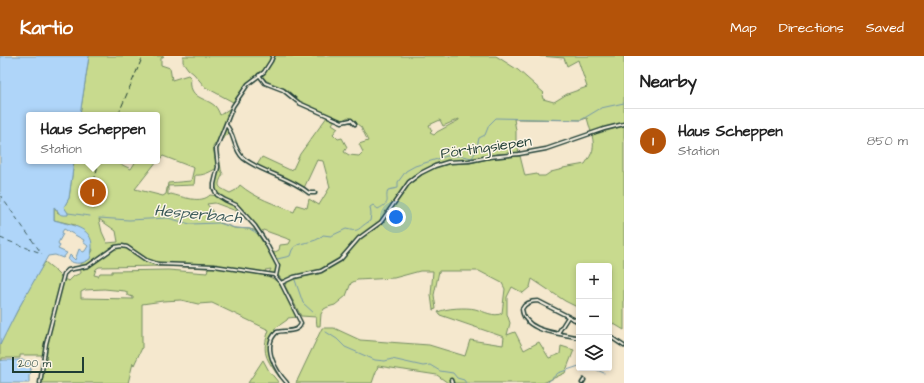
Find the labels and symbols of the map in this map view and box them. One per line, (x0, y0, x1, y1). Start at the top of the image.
street label: Pörtingsiepen (439, 131, 534, 165)
pin: 1 (80, 177, 106, 207)
water label: Hesperbach (153, 199, 244, 229)
your location (386, 207, 406, 227)
scale bar (12, 355, 84, 374)

